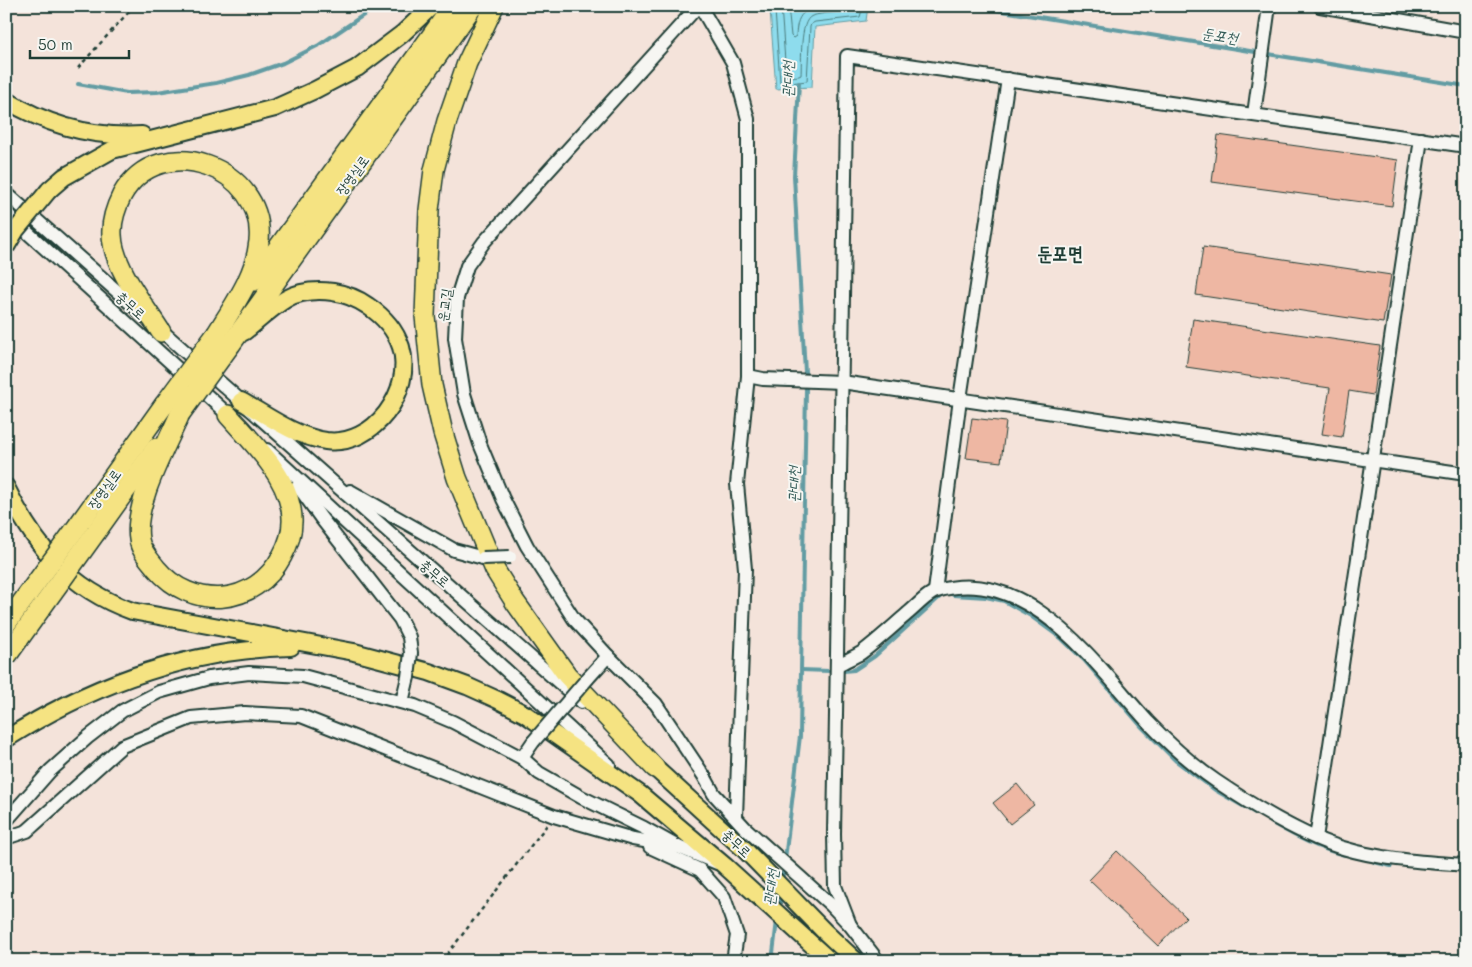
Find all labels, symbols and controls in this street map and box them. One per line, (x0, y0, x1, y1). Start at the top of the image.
water label: 둔포천 (1201, 22, 1241, 48)
scale bar (30, 28, 129, 60)
text: 50 m (38, 34, 73, 54)
water label: 관대천 (777, 59, 797, 97)
street label: 장영실로 (331, 151, 373, 199)
district label: 둔포면 (1037, 240, 1083, 265)
street label: 운교길 (432, 286, 456, 323)
street label: 충무로 (112, 287, 150, 323)
water label: 관대천 (783, 464, 803, 502)
street label: 장영실로 (83, 465, 125, 513)
street label: 충무로 (416, 555, 454, 591)
street label: 충무로 (718, 825, 756, 861)
water label: 관대천 (758, 866, 782, 906)

